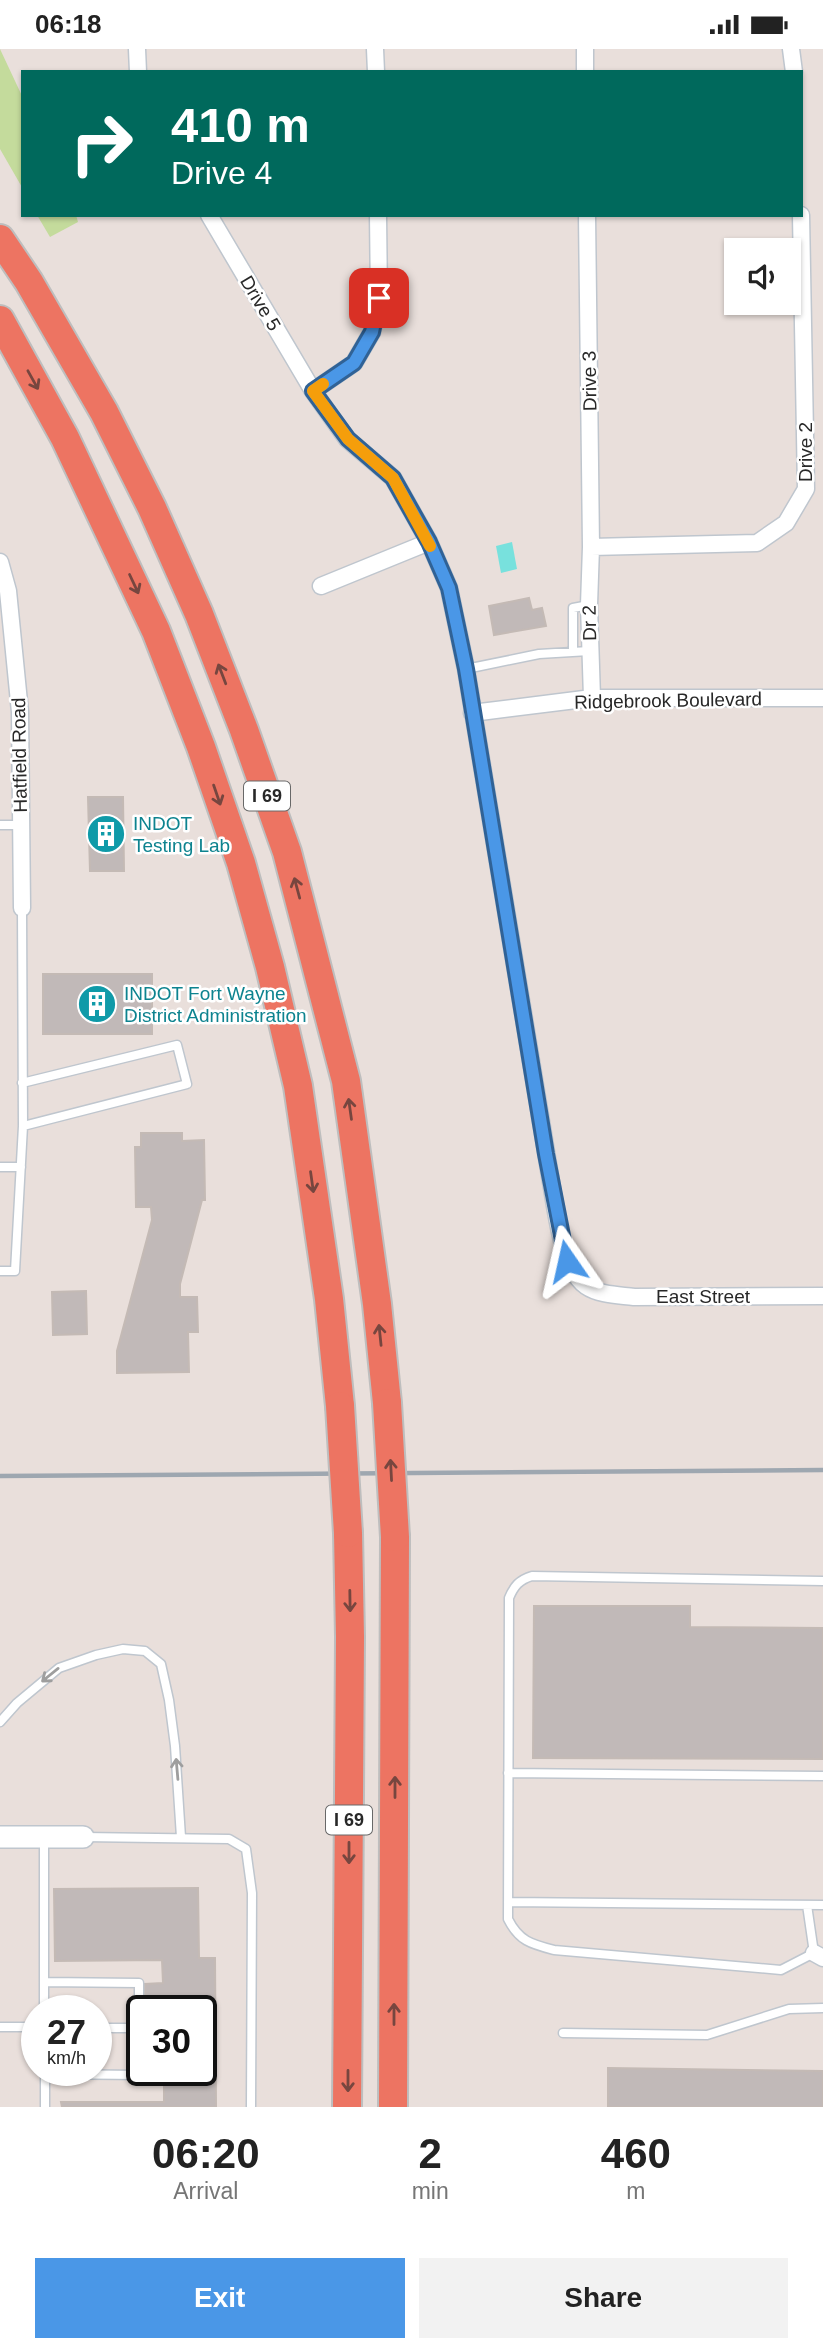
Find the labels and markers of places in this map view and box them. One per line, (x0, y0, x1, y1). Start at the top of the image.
pin (349, 268, 409, 328)
building icon: INDOT Testing Lab (85, 813, 127, 855)
place label: INDOT Testing Lab (133, 813, 230, 856)
building icon: INDOT Fort Wayne District Administration (76, 983, 118, 1025)
place label: INDOT Fort Wayne District Administration (124, 983, 307, 1026)

